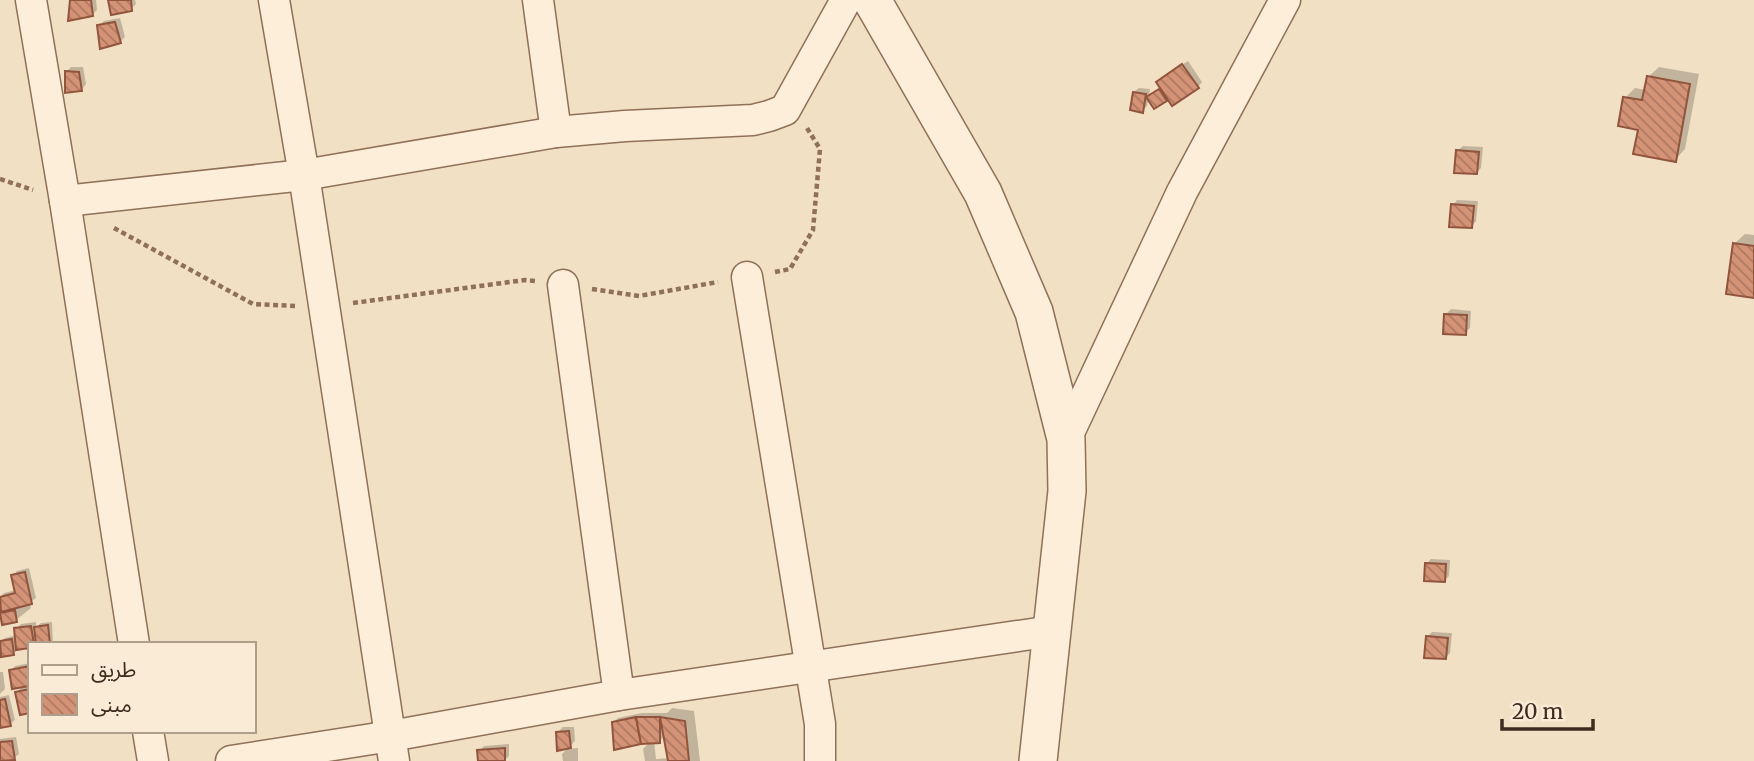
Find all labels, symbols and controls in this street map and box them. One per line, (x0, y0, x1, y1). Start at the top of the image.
legend (28, 642, 256, 733)
text: طريق (91, 656, 136, 683)
scale bar (1502, 688, 1593, 732)
text: مبنى (91, 691, 132, 718)
text: 20 m (1512, 698, 1564, 725)

